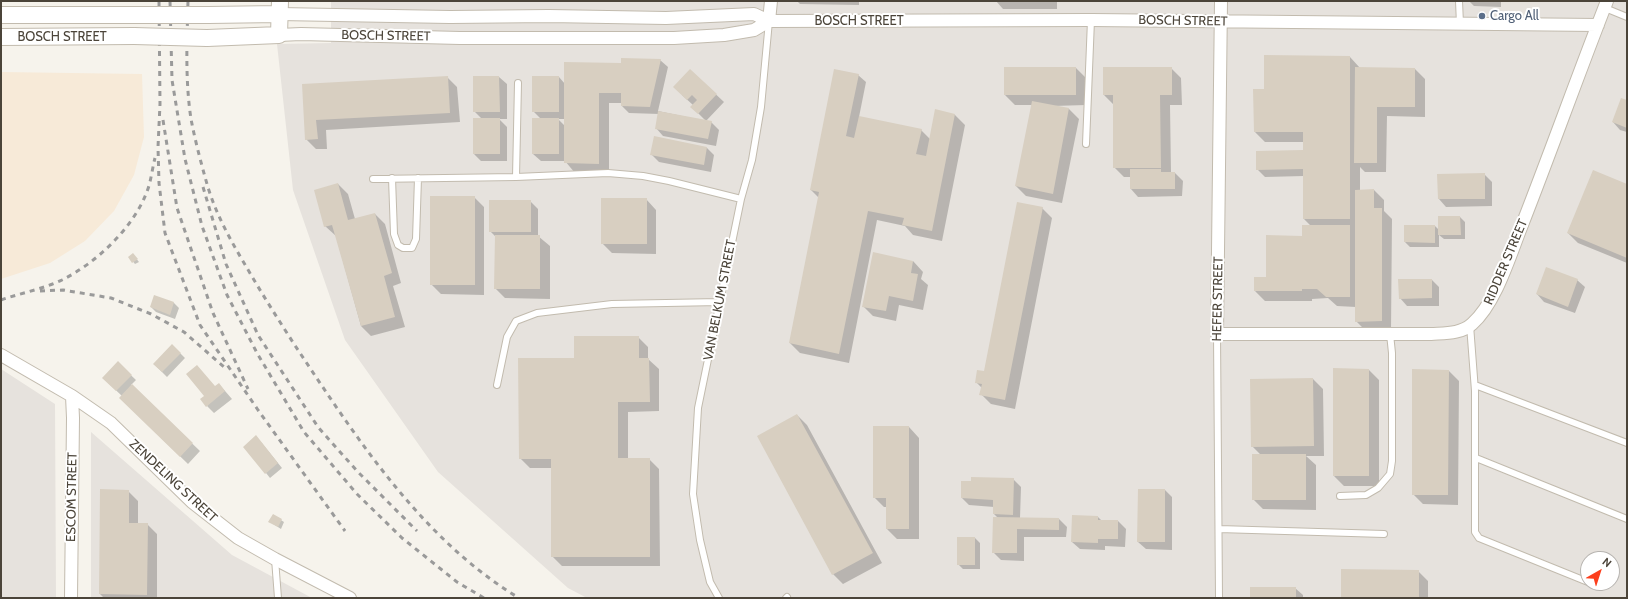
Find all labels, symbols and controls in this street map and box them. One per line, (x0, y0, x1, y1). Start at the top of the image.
place label: Cargo All (1490, 8, 1539, 24)
marker: Cargo All (1477, 11, 1487, 21)
street label: BOSCH STREET (1138, 12, 1228, 30)
street label: BOSCH STREET (814, 13, 904, 29)
street label: BOSCH STREET (341, 27, 431, 45)
street label: BOSCH STREET (17, 29, 107, 45)
street label: RIDDER STREET (1481, 217, 1531, 307)
street label: VAN BELKUM STREET (701, 238, 739, 362)
street label: HEFER STREET (1209, 256, 1227, 342)
street label: ZENDELING STREET (126, 436, 220, 526)
street label: ESCOM STREET (63, 452, 81, 542)
north arrow (1580, 551, 1620, 591)
text: N (1599, 555, 1614, 570)

